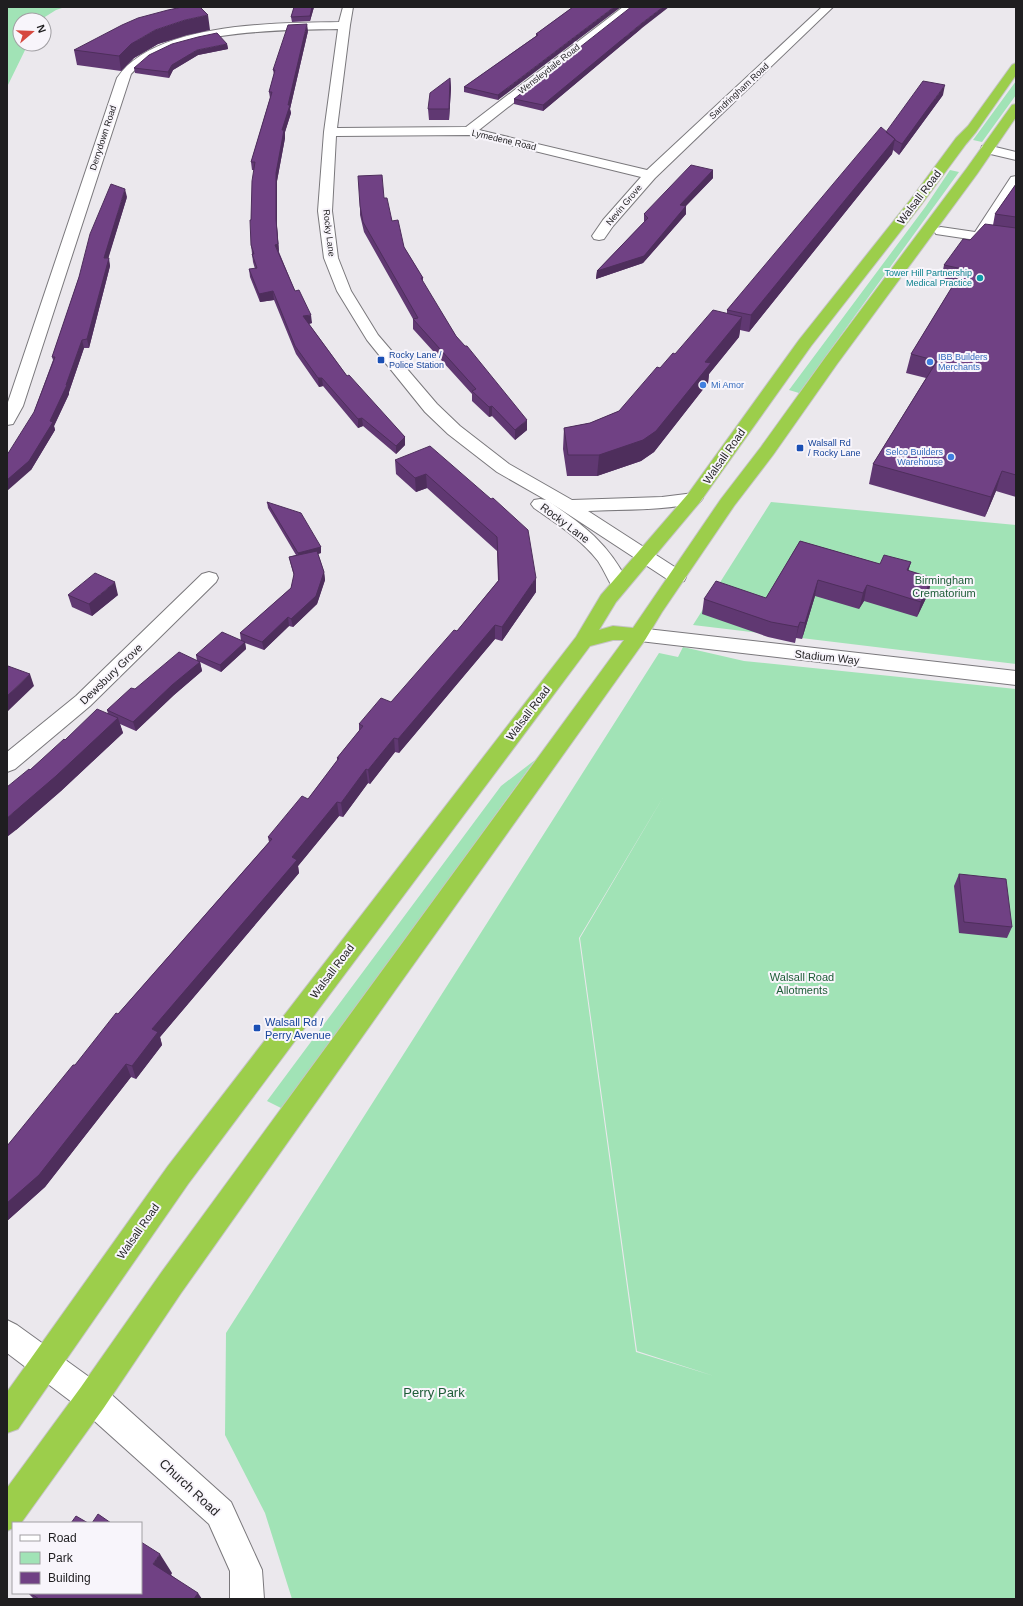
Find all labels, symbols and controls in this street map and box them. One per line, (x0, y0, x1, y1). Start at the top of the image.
north arrow (12, 12, 52, 52)
text: N (34, 23, 48, 35)
street label: Wensleydale Road (516, 42, 582, 96)
street label: Sandringham Road (707, 61, 771, 121)
street label: Derrydown Road (88, 104, 118, 172)
street label: Lymedene Road (471, 128, 537, 152)
street label: Walsall Road (895, 168, 943, 226)
street label: Nevin Grove (604, 183, 644, 227)
street label: Rocky Lane (321, 209, 337, 257)
place label: Tower Hill Partnership Medical Practice (884, 268, 972, 288)
marker: Tower Hill Partnership Medical Practice (975, 273, 985, 283)
place label: Rocky Lane / Police Station (389, 350, 444, 370)
place label: IBB Builders Merchants (938, 352, 988, 372)
marker: Rocky Lane / Police Station (376, 355, 386, 365)
marker: IBB Builders Merchants (925, 357, 935, 367)
marker: Mi Amor (698, 380, 708, 390)
place label: Mi Amor (711, 380, 744, 390)
street label: Walsall Road (701, 426, 747, 486)
place label: Walsall Rd / Rocky Lane (808, 438, 861, 458)
marker: Walsall Rd / Rocky Lane (795, 443, 805, 453)
place label: Selco Builders Warehouse (885, 447, 943, 467)
marker: Selco Builders Warehouse (946, 452, 956, 462)
street label: Rocky Lane (538, 501, 592, 545)
park label: Birmingham Crematorium (912, 574, 976, 599)
street label: Dewsbury Grove (77, 641, 145, 707)
street label: Stadium Way (794, 648, 860, 666)
street label: Walsall Road (504, 684, 552, 742)
street label: Walsall Road (308, 942, 356, 1000)
park label: Walsall Road Allotments (770, 971, 834, 996)
place label: Walsall Rd / Perry Avenue (265, 1016, 331, 1041)
marker: Walsall Rd / Perry Avenue (252, 1023, 262, 1033)
street label: Walsall Road (115, 1201, 161, 1261)
park label: Perry Park (403, 1385, 465, 1400)
street label: Church Road (157, 1456, 223, 1519)
legend (12, 1522, 142, 1594)
text: Road (48, 1531, 77, 1545)
text: Park (48, 1551, 74, 1565)
text: Building (48, 1571, 91, 1585)

